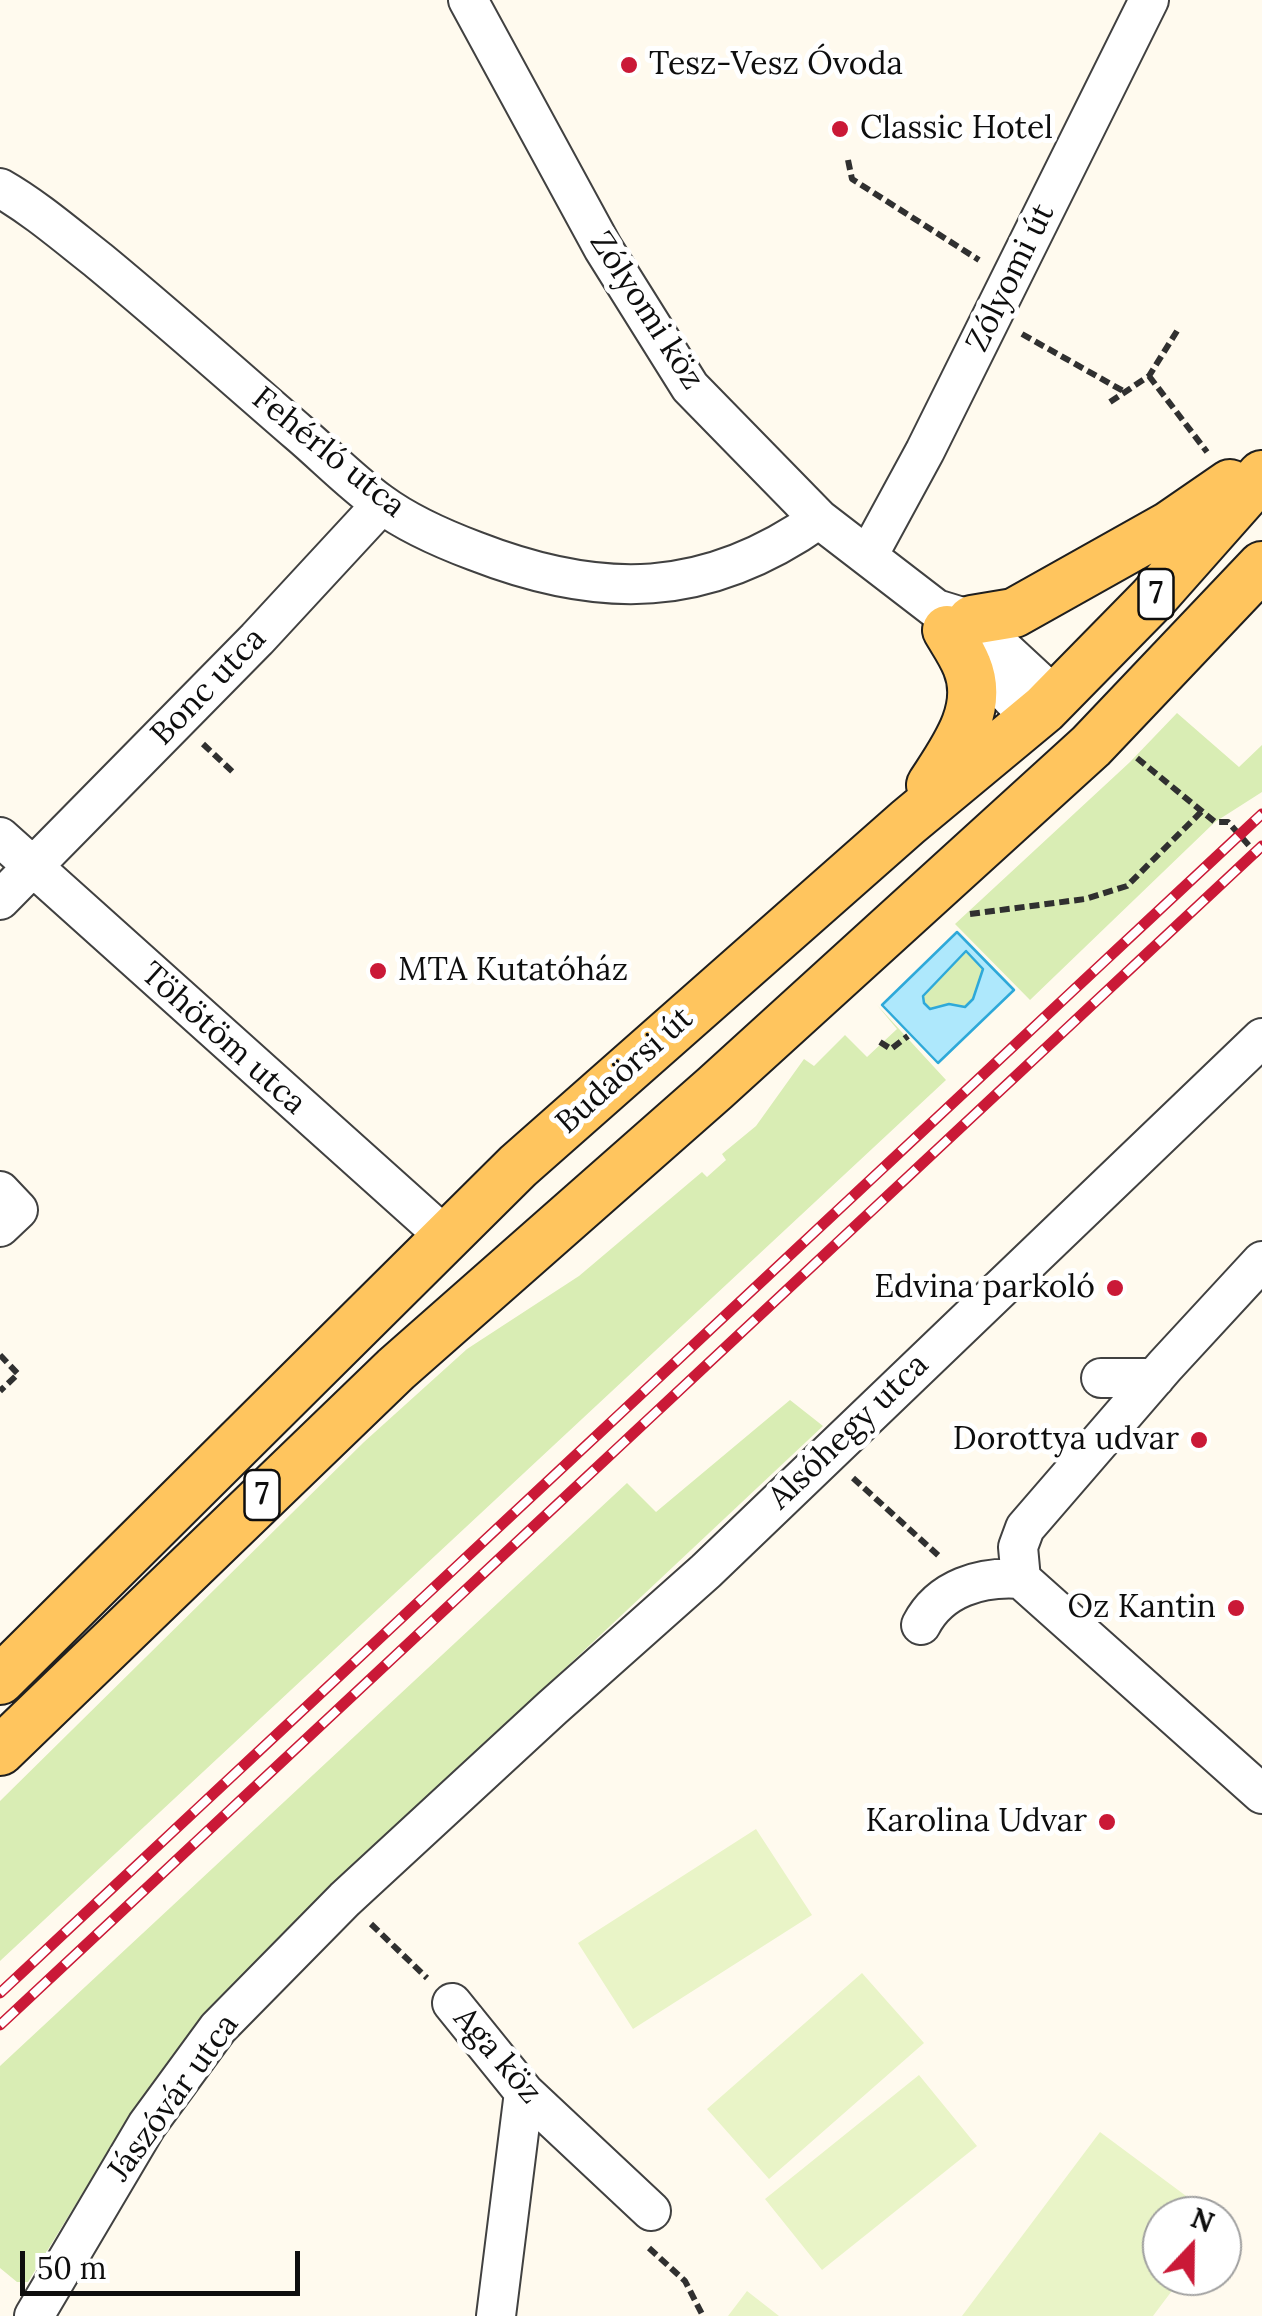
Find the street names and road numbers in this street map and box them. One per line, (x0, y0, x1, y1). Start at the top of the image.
street label: Zólyomi út (959, 198, 1063, 358)
street label: Zólyomi köz (581, 225, 711, 397)
street label: Fehérló utca (244, 380, 412, 526)
road number: 7 (1138, 569, 1174, 619)
street label: Bonc utca (144, 620, 274, 754)
street label: Töhötöm utca (133, 955, 313, 1123)
street label: Budaörsi út (549, 1000, 701, 1142)
street label: Alsóhegy utca (761, 1346, 937, 1518)
road number: 7 (244, 1470, 280, 1520)
street label: Aga köz (445, 2000, 549, 2112)
street label: Jászóvár utca (101, 2007, 247, 2189)

